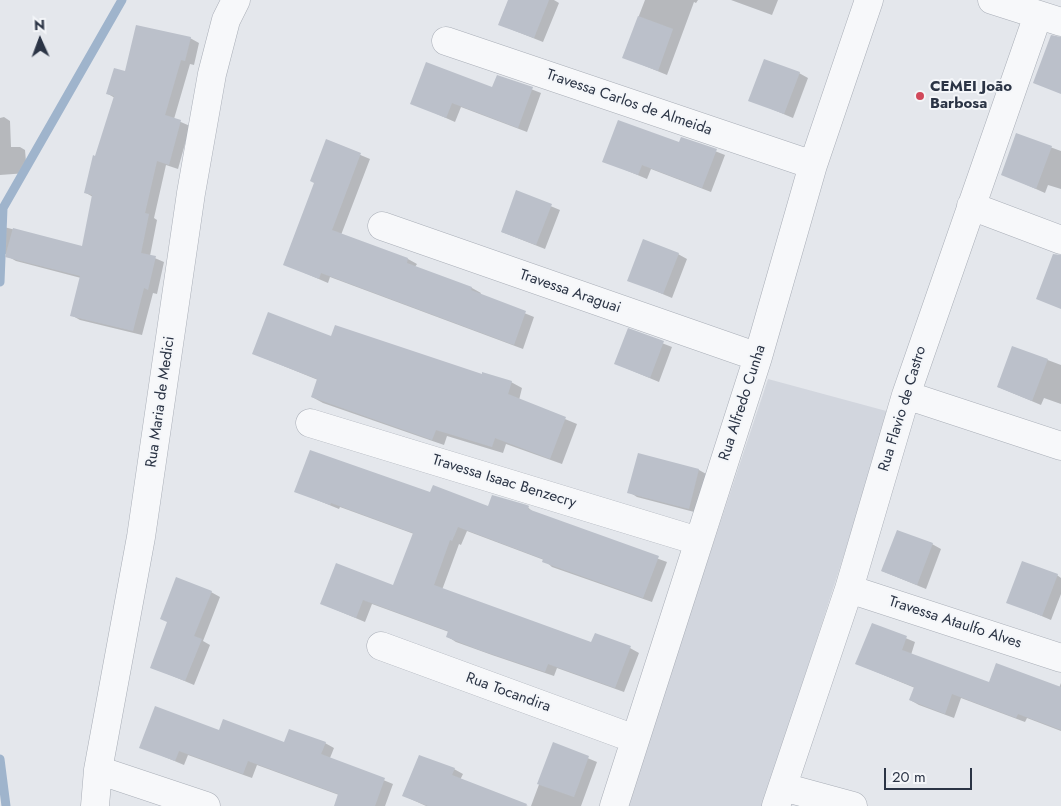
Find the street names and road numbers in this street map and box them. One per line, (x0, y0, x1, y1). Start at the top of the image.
street label: Travessa Carlos de Almeida (544, 66, 714, 140)
street label: Travessa Araguai (517, 266, 623, 318)
street label: Rua Maria de Medici (143, 335, 179, 469)
street label: Rua Alfredo Cunha (716, 343, 770, 463)
street label: Rua Flavio de Castro (875, 344, 931, 474)
street label: Travessa Isaac Benzecry (430, 452, 578, 512)
street label: Travessa Ataulfo Alves (886, 593, 1024, 653)
street label: Rua Tocandira (463, 669, 553, 717)

